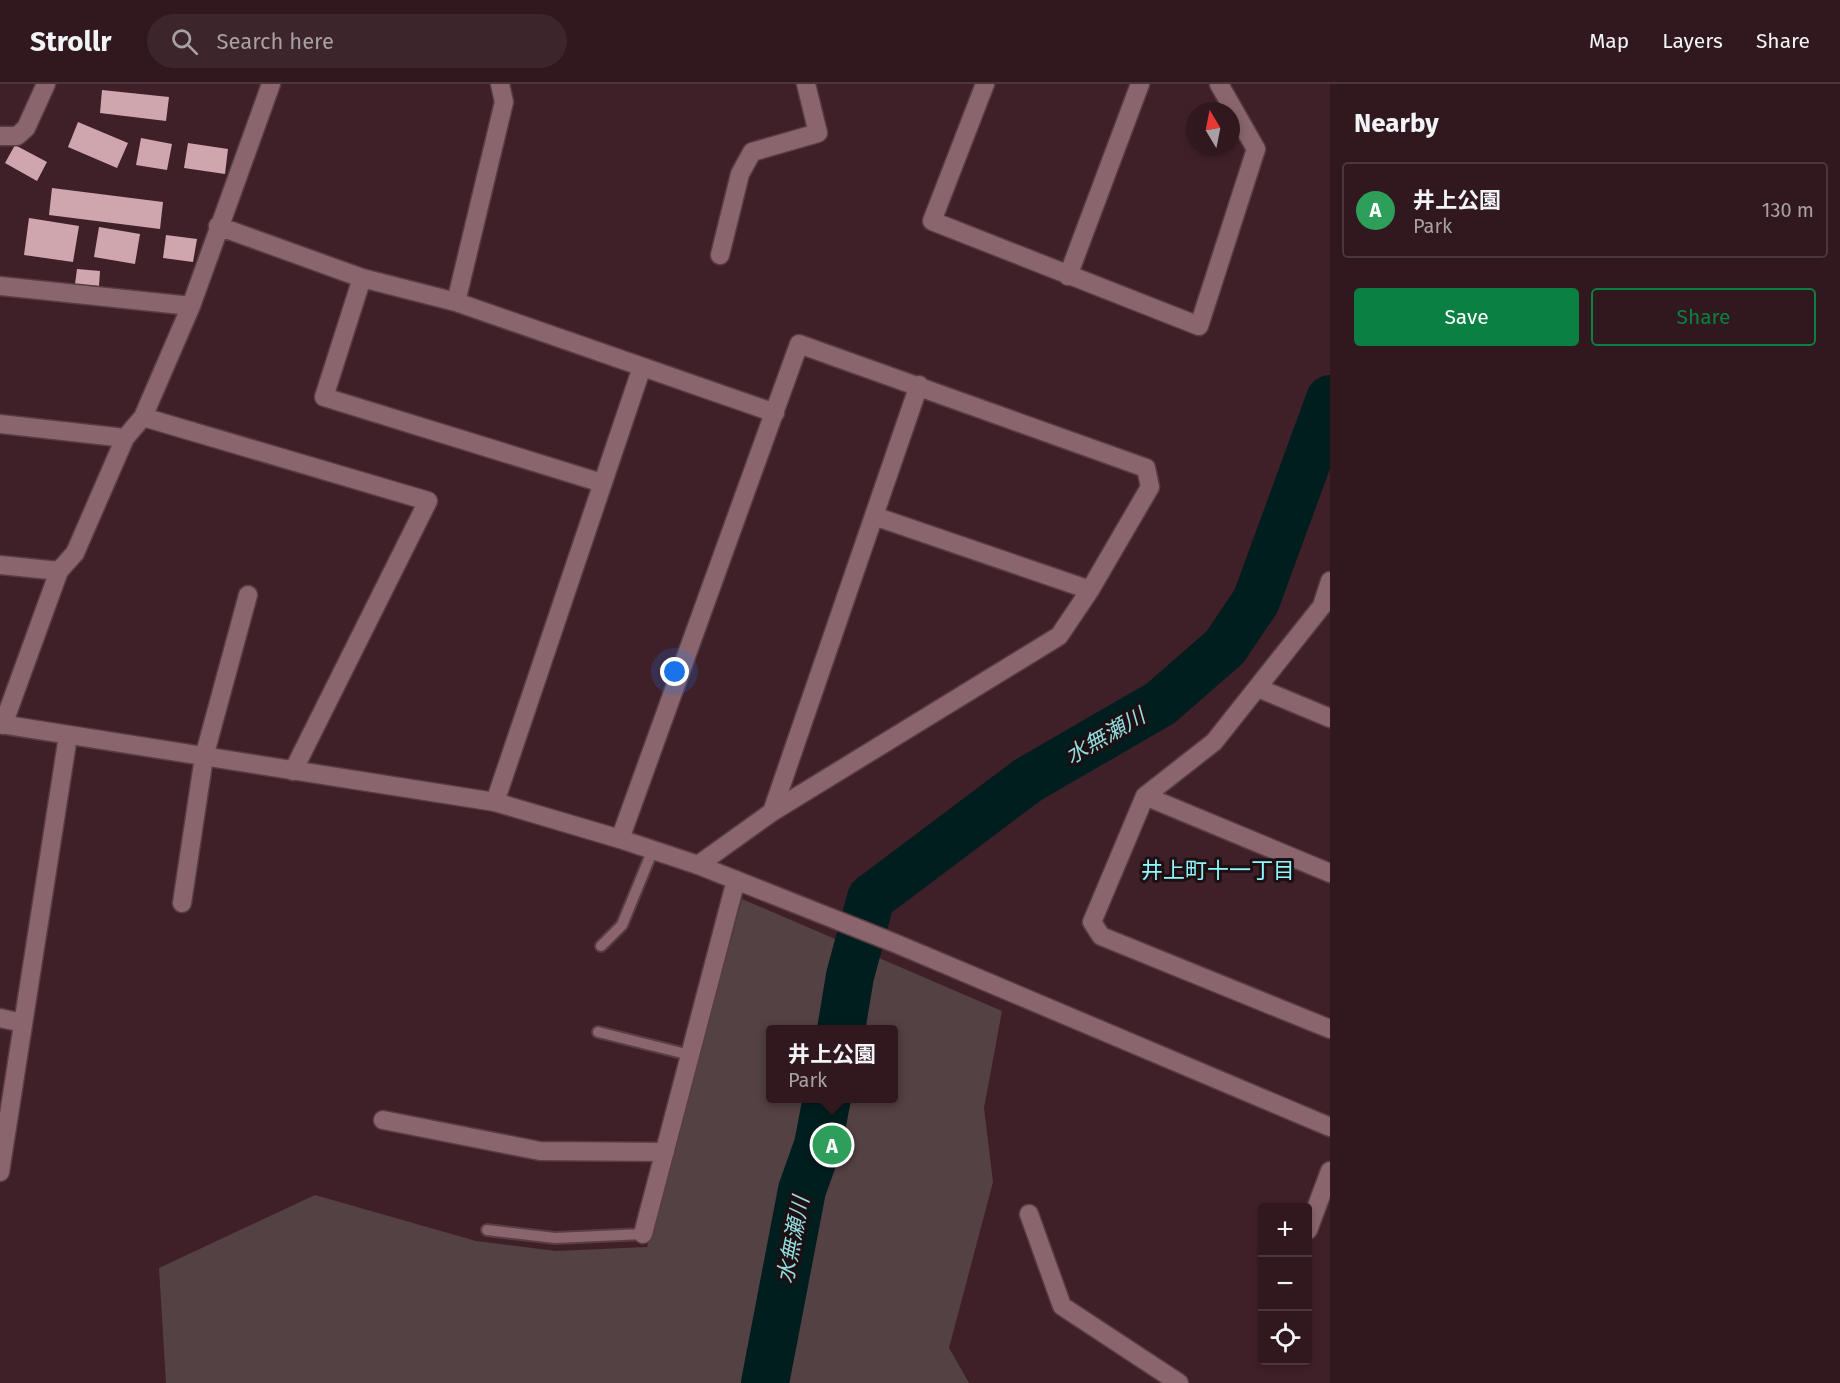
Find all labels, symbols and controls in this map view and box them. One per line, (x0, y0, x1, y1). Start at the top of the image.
search box (147, 14, 567, 68)
text: Strollr (30, 25, 111, 58)
icon: search (168, 25, 201, 58)
text: Search here (216, 28, 334, 55)
text: Map (1589, 28, 1629, 54)
text: Layers (1662, 28, 1723, 54)
text: Share (1756, 28, 1810, 54)
north arrow (1186, 102, 1240, 156)
text: Nearby (1354, 108, 1439, 139)
text: 井上公園 (1413, 187, 1501, 214)
text: A (1370, 198, 1381, 222)
text: 130 m (1762, 198, 1814, 222)
text: Park (1413, 214, 1452, 238)
button: Save (1354, 288, 1579, 346)
button: Share (1591, 288, 1816, 346)
your location (660, 657, 689, 686)
water label: 水無瀬川 (1060, 701, 1152, 770)
district label: 井上町十一丁目 (1141, 857, 1295, 884)
popup (766, 1025, 898, 1103)
text: 井上公園 (788, 1041, 876, 1068)
text: Park (788, 1068, 827, 1092)
pin: A (812, 1122, 852, 1168)
water label: 水無瀬川 (771, 1192, 815, 1286)
map controls (1258, 1203, 1312, 1365)
button: + (1258, 1203, 1312, 1257)
button: − (1258, 1257, 1312, 1311)
button: locate (1258, 1311, 1312, 1365)

